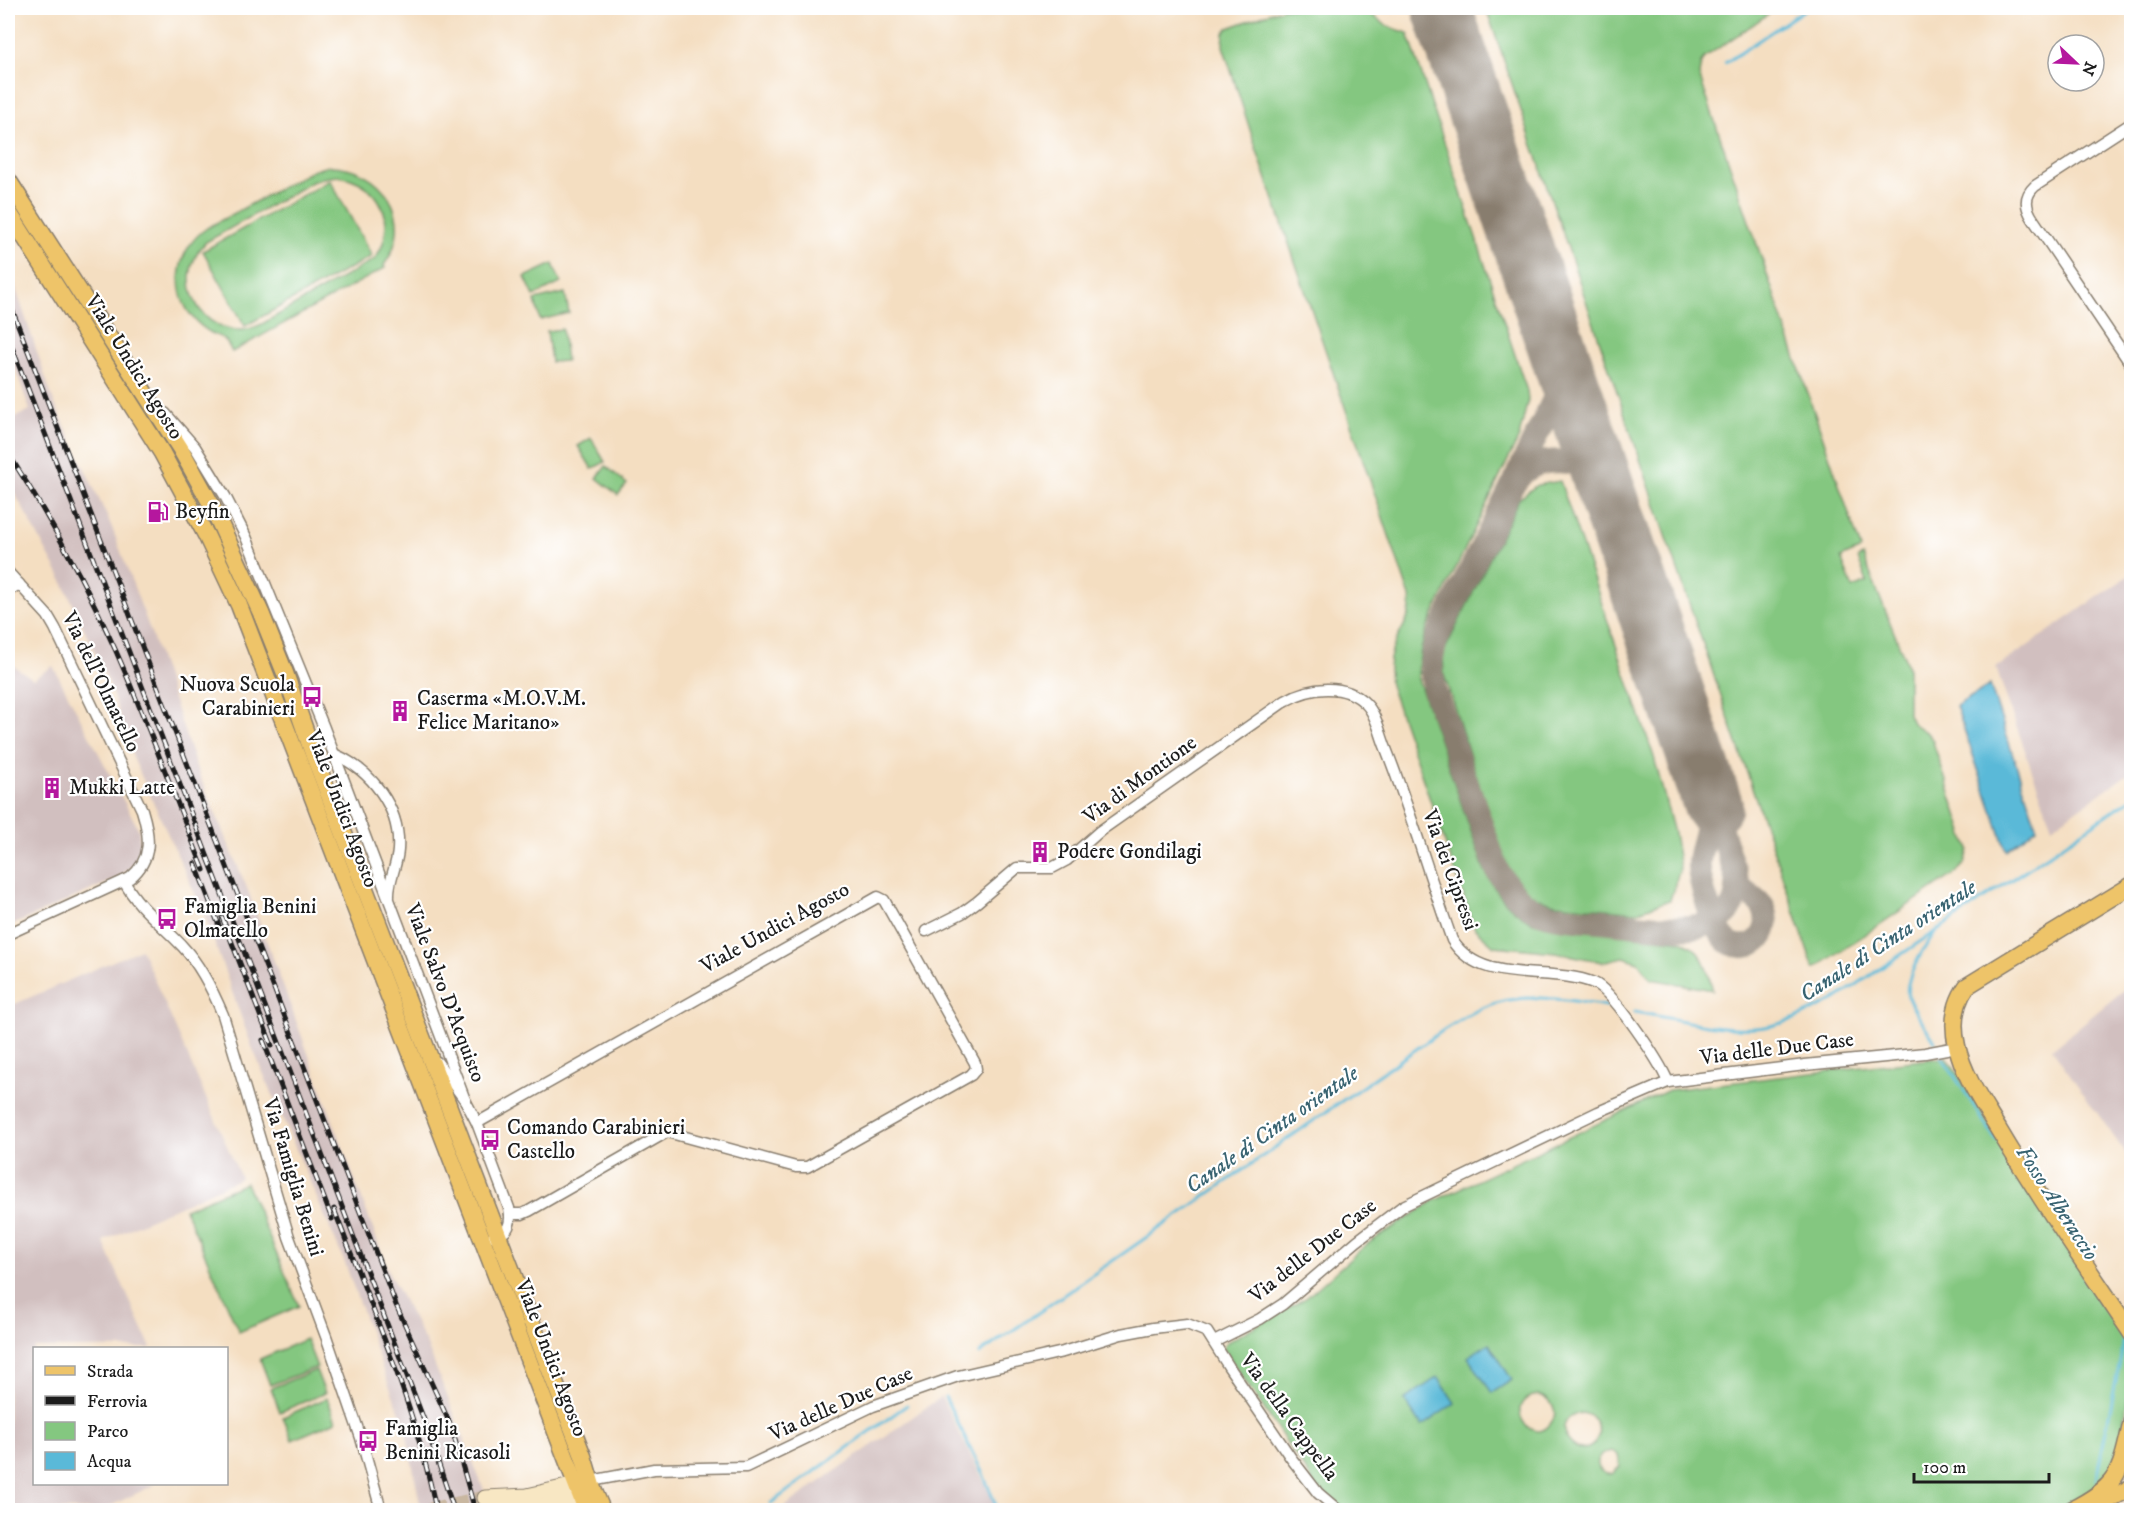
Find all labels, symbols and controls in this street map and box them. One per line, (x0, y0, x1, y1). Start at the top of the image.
north arrow (2046, 33, 2106, 93)
text: N (2077, 59, 2101, 78)
street label: Viale Undici Agosto (78, 289, 189, 444)
place label: Beyfin (175, 499, 230, 525)
fuel station icon: Beyfin (146, 500, 170, 524)
street label: Via dell'Olmatello (55, 607, 146, 756)
place label: Nuova Scuola Carabinieri (180, 672, 295, 722)
bus stop icon: Nuova Scuola Carabinieri (300, 685, 324, 709)
place label: Caserma «M.O.V.M. Felice Maritano» (417, 686, 586, 736)
building icon: Caserma «M.O.V.M. Felice Maritano» (388, 699, 412, 723)
street label: Viale Undici Agosto (300, 726, 384, 891)
street label: Via di Montione (1077, 730, 1202, 831)
place label: Mukki Latte (69, 775, 175, 801)
building icon: Mukki Latte (40, 776, 64, 800)
street label: Via dei Cipressi (1416, 805, 1484, 934)
place label: Podere Gondilagi (1057, 839, 1202, 865)
building icon: Podere Gondilagi (1028, 840, 1052, 864)
water label: Canale di Cinta orientale (1795, 874, 1982, 1008)
street label: Viale Undici Agosto (695, 876, 854, 980)
place label: Famiglia Benini Olmatello (184, 894, 316, 944)
street label: Viale Salvo D'Acquisto (399, 899, 491, 1086)
bus stop icon: Famiglia Benini Olmatello (155, 907, 179, 931)
street label: Via delle Due Case (1698, 1027, 1856, 1071)
water label: Canale di Cinta orientale (1180, 1060, 1364, 1200)
street label: Via Famiglia Benini (256, 1094, 329, 1259)
place label: Comando Carabinieri Castello (507, 1115, 685, 1165)
bus stop icon: Comando Carabinieri Castello (478, 1128, 502, 1152)
water label: Fosso Alberaccio (2010, 1140, 2104, 1266)
street label: Via delle Due Case (1243, 1193, 1382, 1309)
street label: Viale Undici Agosto (509, 1275, 593, 1440)
legend (33, 1347, 228, 1485)
street label: Via della Cappella (1233, 1347, 1344, 1486)
text: Strada (87, 1361, 134, 1383)
street label: Via delle Due Case (764, 1361, 917, 1448)
text: Ferrovia (87, 1391, 148, 1413)
place label: Famiglia Benini Ricasoli (385, 1416, 510, 1466)
text: Parco (87, 1421, 128, 1443)
bus stop icon: Famiglia Benini Ricasoli (356, 1429, 380, 1453)
scale bar (1914, 1446, 2049, 1484)
text: Acqua (87, 1451, 132, 1473)
text: 100 m (1923, 1457, 1966, 1479)

